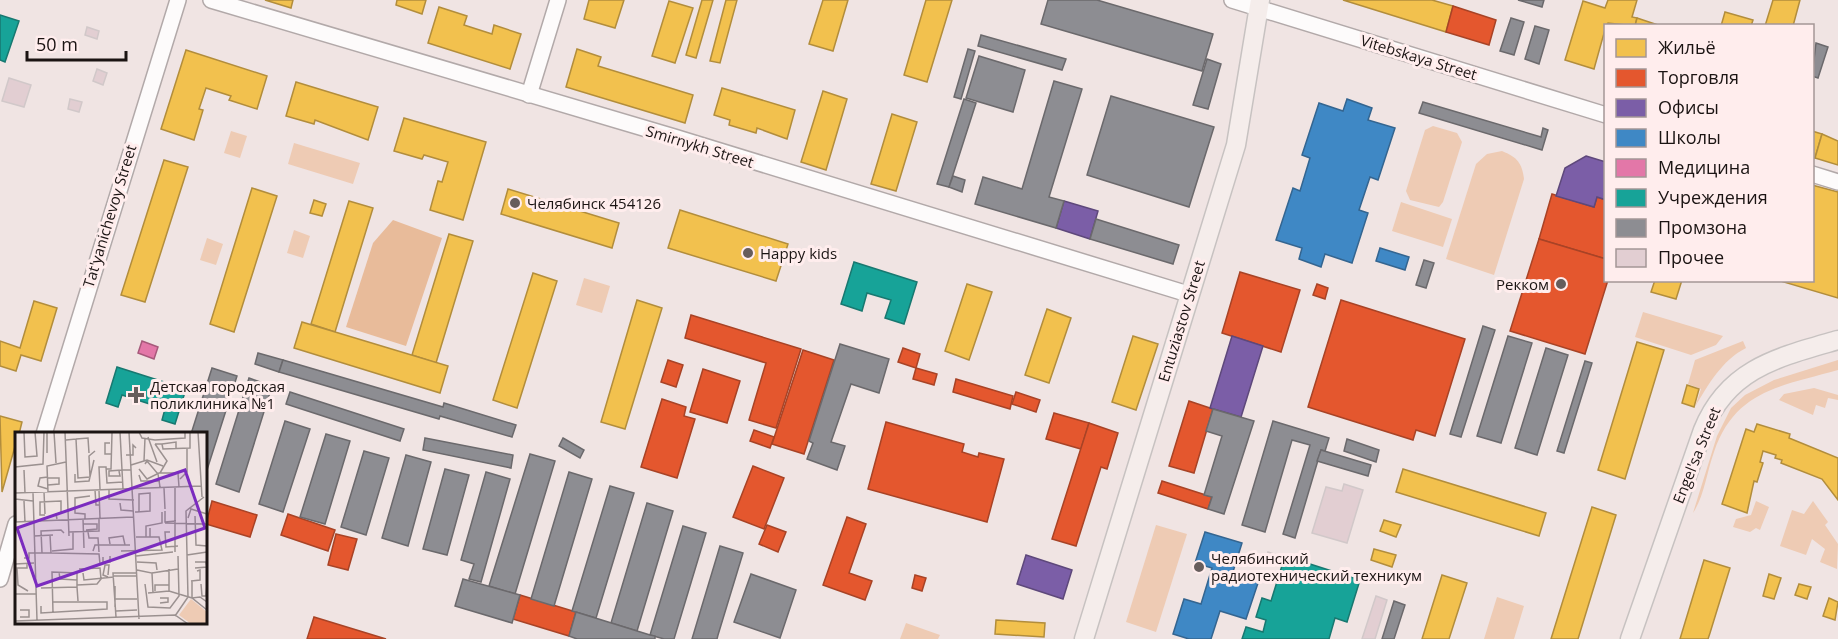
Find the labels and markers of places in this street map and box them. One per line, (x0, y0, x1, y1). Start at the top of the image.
place label: Челябинск 454126 (527, 193, 661, 213)
marker: Челябинск 454126 (508, 196, 522, 210)
place label: Happy kids (760, 243, 837, 263)
marker: Happy kids (741, 246, 755, 260)
place label: Рекком (1496, 274, 1549, 294)
marker: Рекком (1554, 277, 1568, 291)
place label: Детская городская поликлиника №1 (150, 376, 285, 413)
marker: Детская городская поликлиника №1 (127, 386, 145, 404)
place label: Челябинский радиотехнический техникум (1211, 548, 1422, 585)
marker: Челябинский радиотехнический техникум (1192, 560, 1206, 574)

